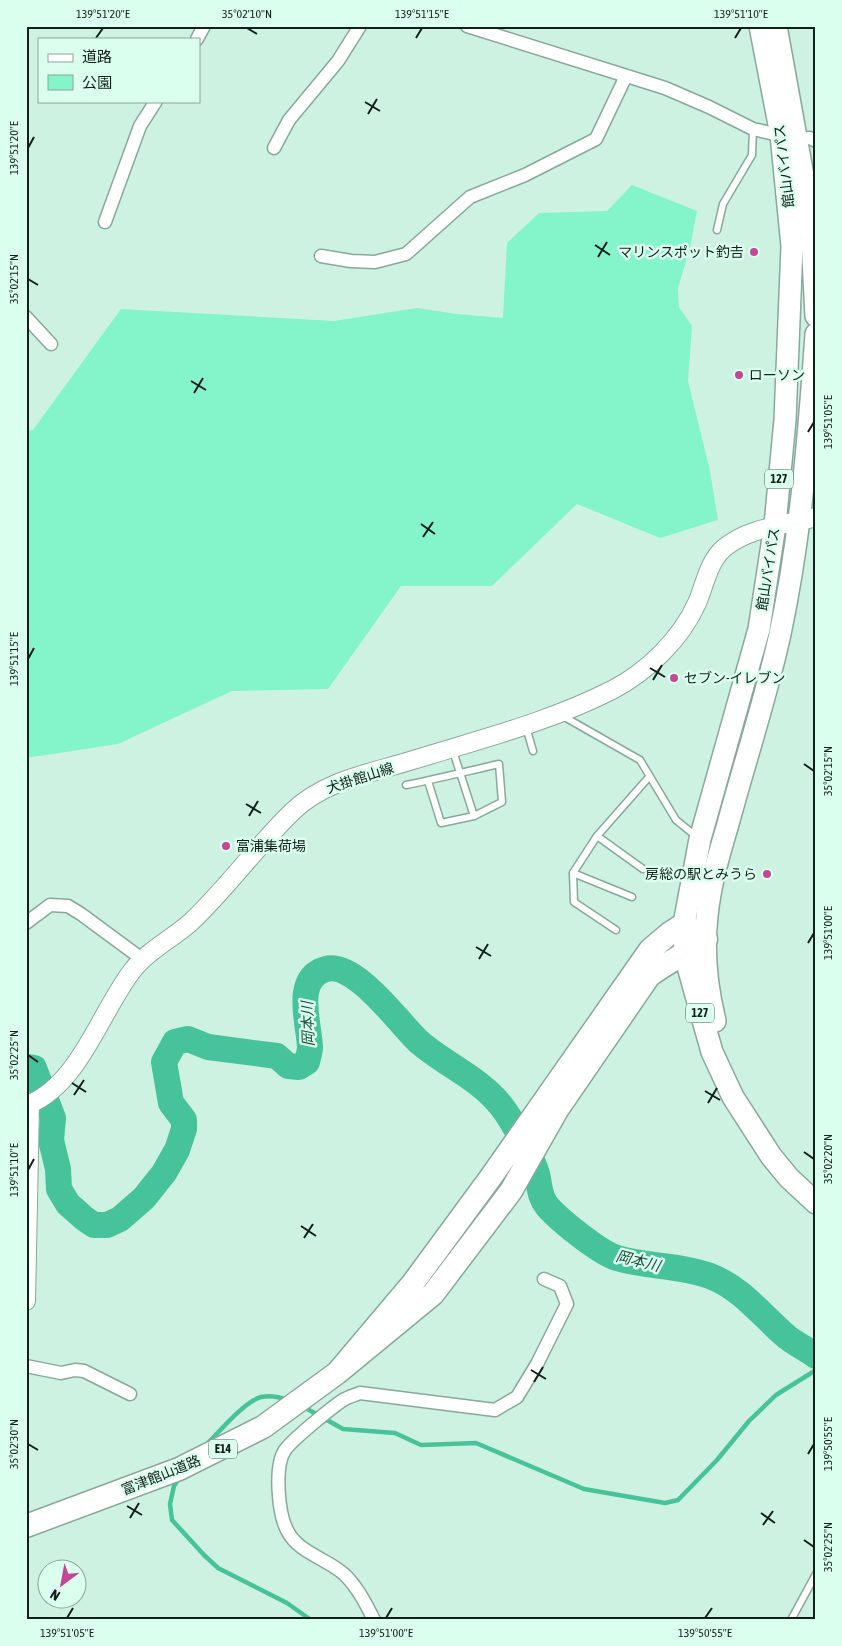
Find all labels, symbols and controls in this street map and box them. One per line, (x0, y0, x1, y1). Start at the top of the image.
text: 139°51'20"E (76, 7, 130, 21)
text: 35°02'10"N (222, 7, 272, 21)
text: 139°51'15"E (395, 7, 449, 21)
text: 139°51'10"E (714, 7, 768, 21)
legend (38, 38, 200, 102)
text: 道路 (82, 48, 112, 65)
text: 公園 (82, 74, 112, 91)
text: 139°51'20"E (7, 121, 21, 175)
street label: 館山バイパス (771, 123, 797, 209)
place label: マリンスポット釣𠮷 (618, 244, 744, 260)
marker: マリンスポット釣𠮷 (748, 246, 760, 258)
text: 35°02'15"N (7, 254, 21, 304)
place label: ローソン (749, 367, 805, 383)
marker: ローソン (733, 369, 745, 381)
text: 139°51'05"E (821, 395, 835, 449)
road number: 127 (765, 469, 793, 488)
street label: 館山バイパス (754, 526, 782, 612)
text: 139°51'15"E (7, 632, 21, 686)
place label: セブン-イレブン (684, 670, 786, 686)
marker: セブン-イレブン (668, 672, 680, 684)
text: 35°02'15"N (821, 746, 835, 796)
street label: 犬掛館山線 (324, 760, 396, 796)
place label: 富浦集荷場 (236, 838, 306, 854)
marker: 富浦集荷場 (220, 840, 232, 852)
place label: 房総の駅とみうら (645, 866, 757, 882)
marker: 房総の駅とみうら (761, 868, 773, 880)
text: 139°51'00"E (821, 906, 835, 960)
water label: 岡本川 (298, 999, 317, 1047)
road number: 127 (686, 1004, 714, 1022)
text: 35°02'25"N (7, 1030, 21, 1080)
text: 35°02'20"N (821, 1134, 835, 1184)
text: 139°51'10"E (7, 1143, 21, 1197)
water label: 岡本川 (614, 1247, 664, 1275)
text: 139°50'55"E (821, 1417, 835, 1471)
text: 35°02'30"N (7, 1419, 21, 1469)
road number: E14 (209, 1440, 237, 1458)
street label: 富津館山道路 (119, 1452, 203, 1498)
text: 35°02'25"N (821, 1522, 835, 1572)
north arrow (38, 1558, 88, 1608)
text: N (47, 1586, 63, 1604)
text: 139°51'05"E (40, 1626, 94, 1640)
text: 139°51'00"E (359, 1626, 413, 1640)
text: 139°50'55"E (678, 1626, 732, 1640)

